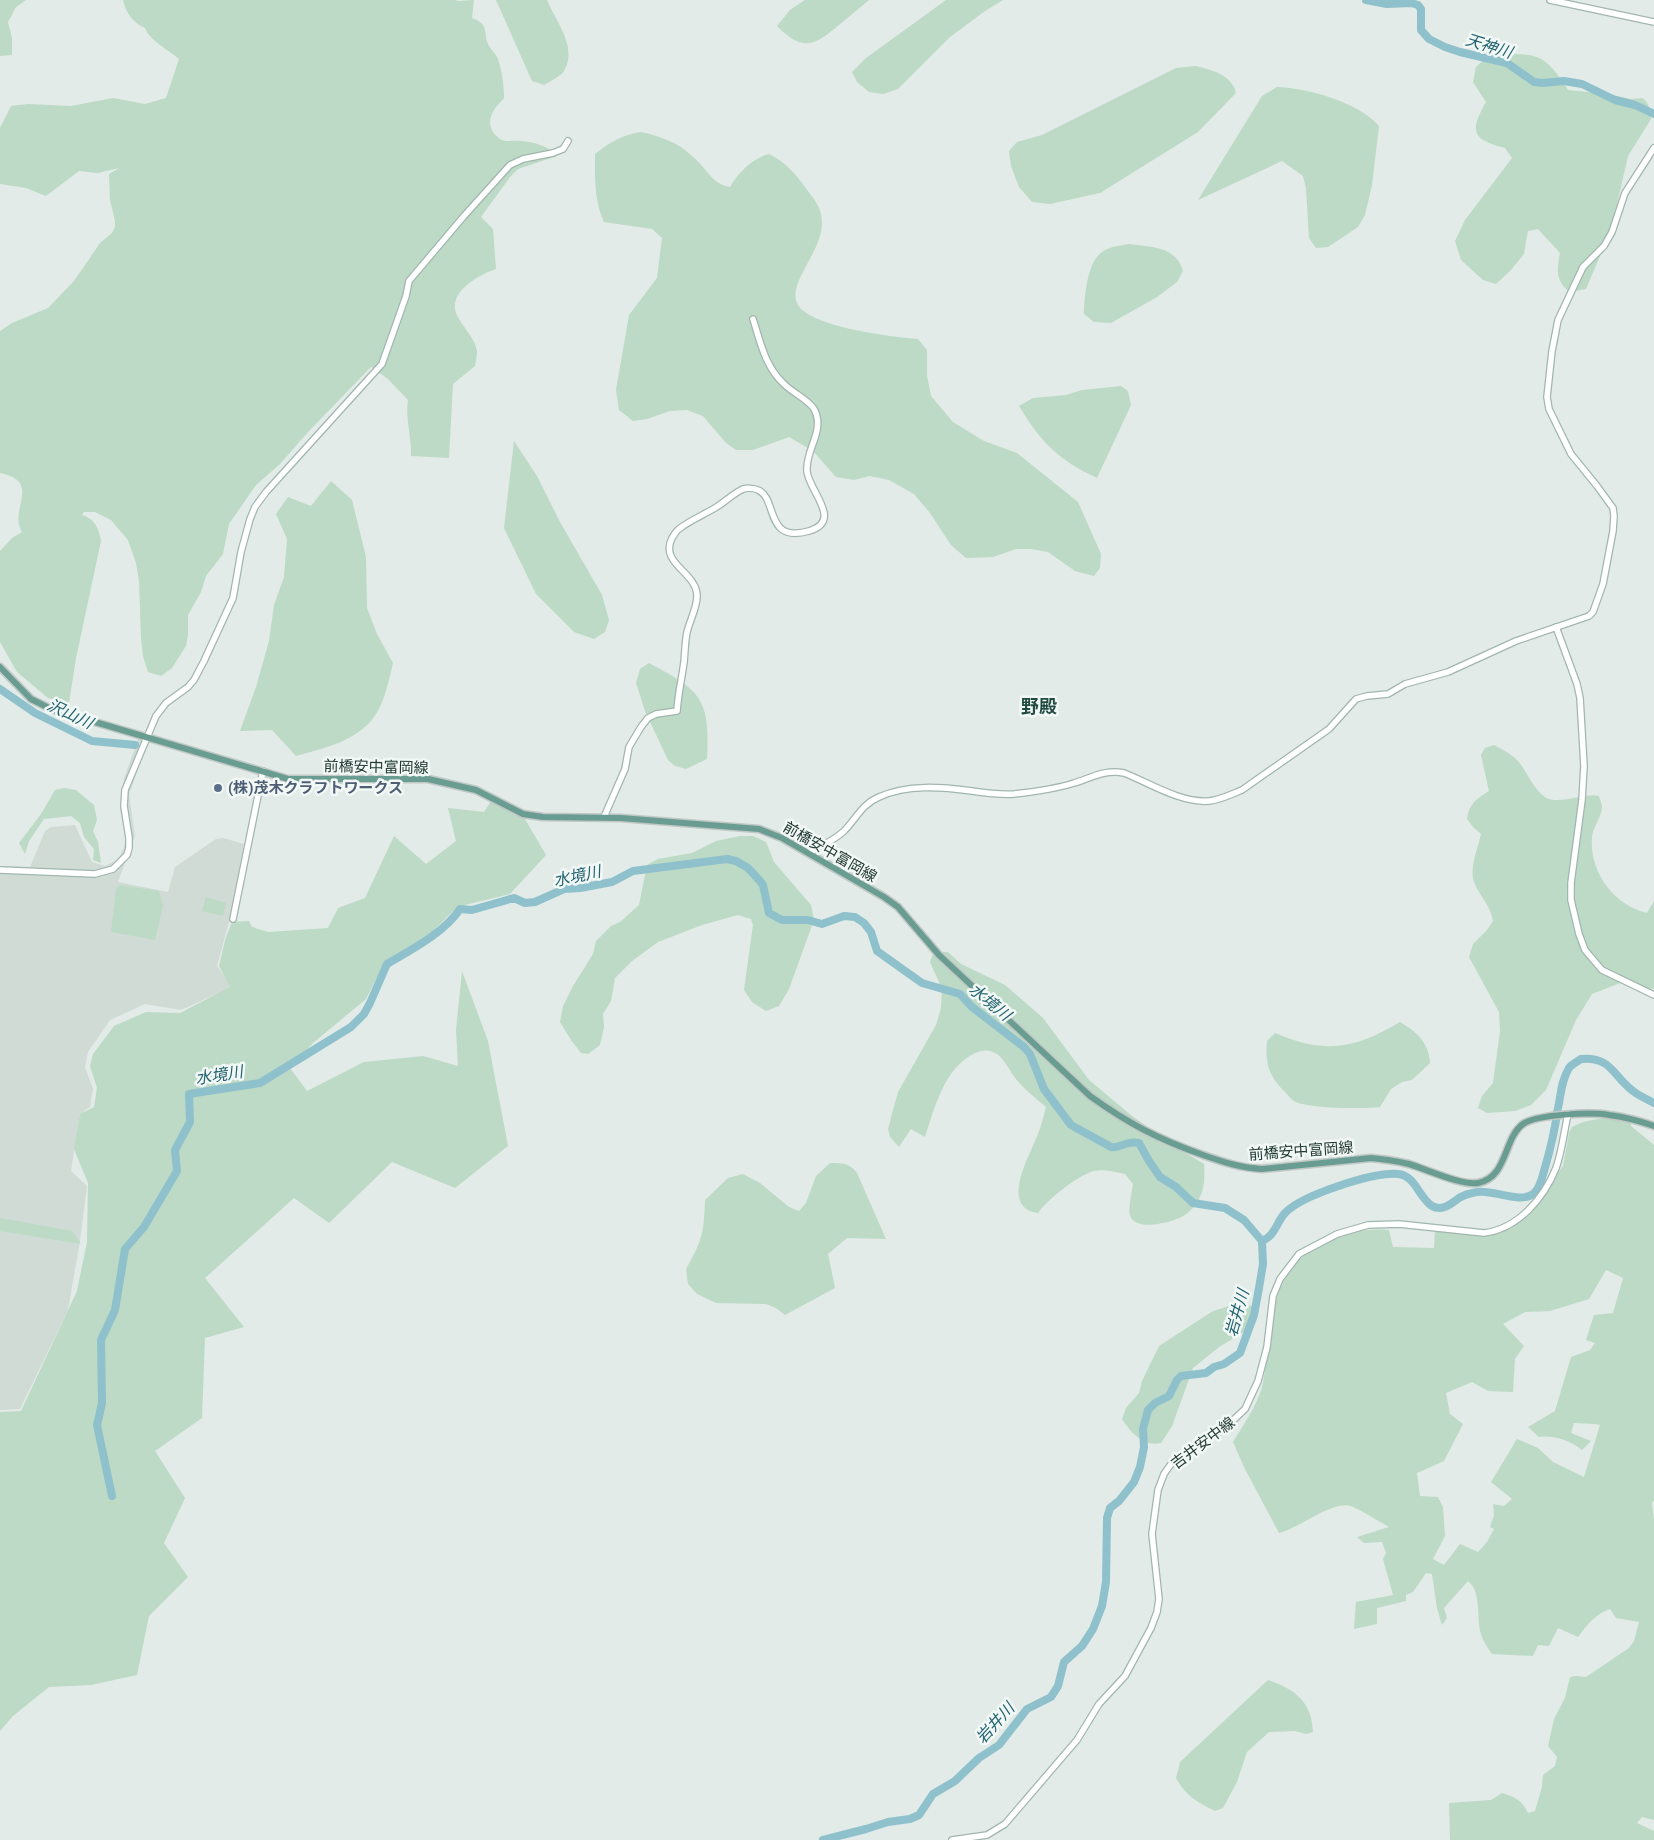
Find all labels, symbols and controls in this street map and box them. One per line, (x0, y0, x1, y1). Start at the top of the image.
water label: 天神川 (1463, 30, 1517, 63)
water label: 沢山川 (44, 695, 98, 734)
district label: 野殿 (1021, 696, 1057, 717)
street label: 前橋安中富岡線 (323, 757, 429, 777)
place label: (株)茂木クラフトワークス (228, 779, 403, 797)
marker: (株)茂木クラフトワークス (212, 782, 224, 794)
street label: 前橋安中富岡線 (780, 818, 880, 886)
water label: 水境川 (552, 861, 604, 890)
water label: 水境川 (965, 980, 1016, 1026)
water label: 水境川 (194, 1062, 246, 1088)
street label: 前橋安中富岡線 (1248, 1138, 1354, 1164)
water label: 岩井川 (1221, 1285, 1253, 1339)
street label: 吉井安中線 (1168, 1413, 1238, 1473)
water label: 岩井川 (972, 1697, 1019, 1747)

